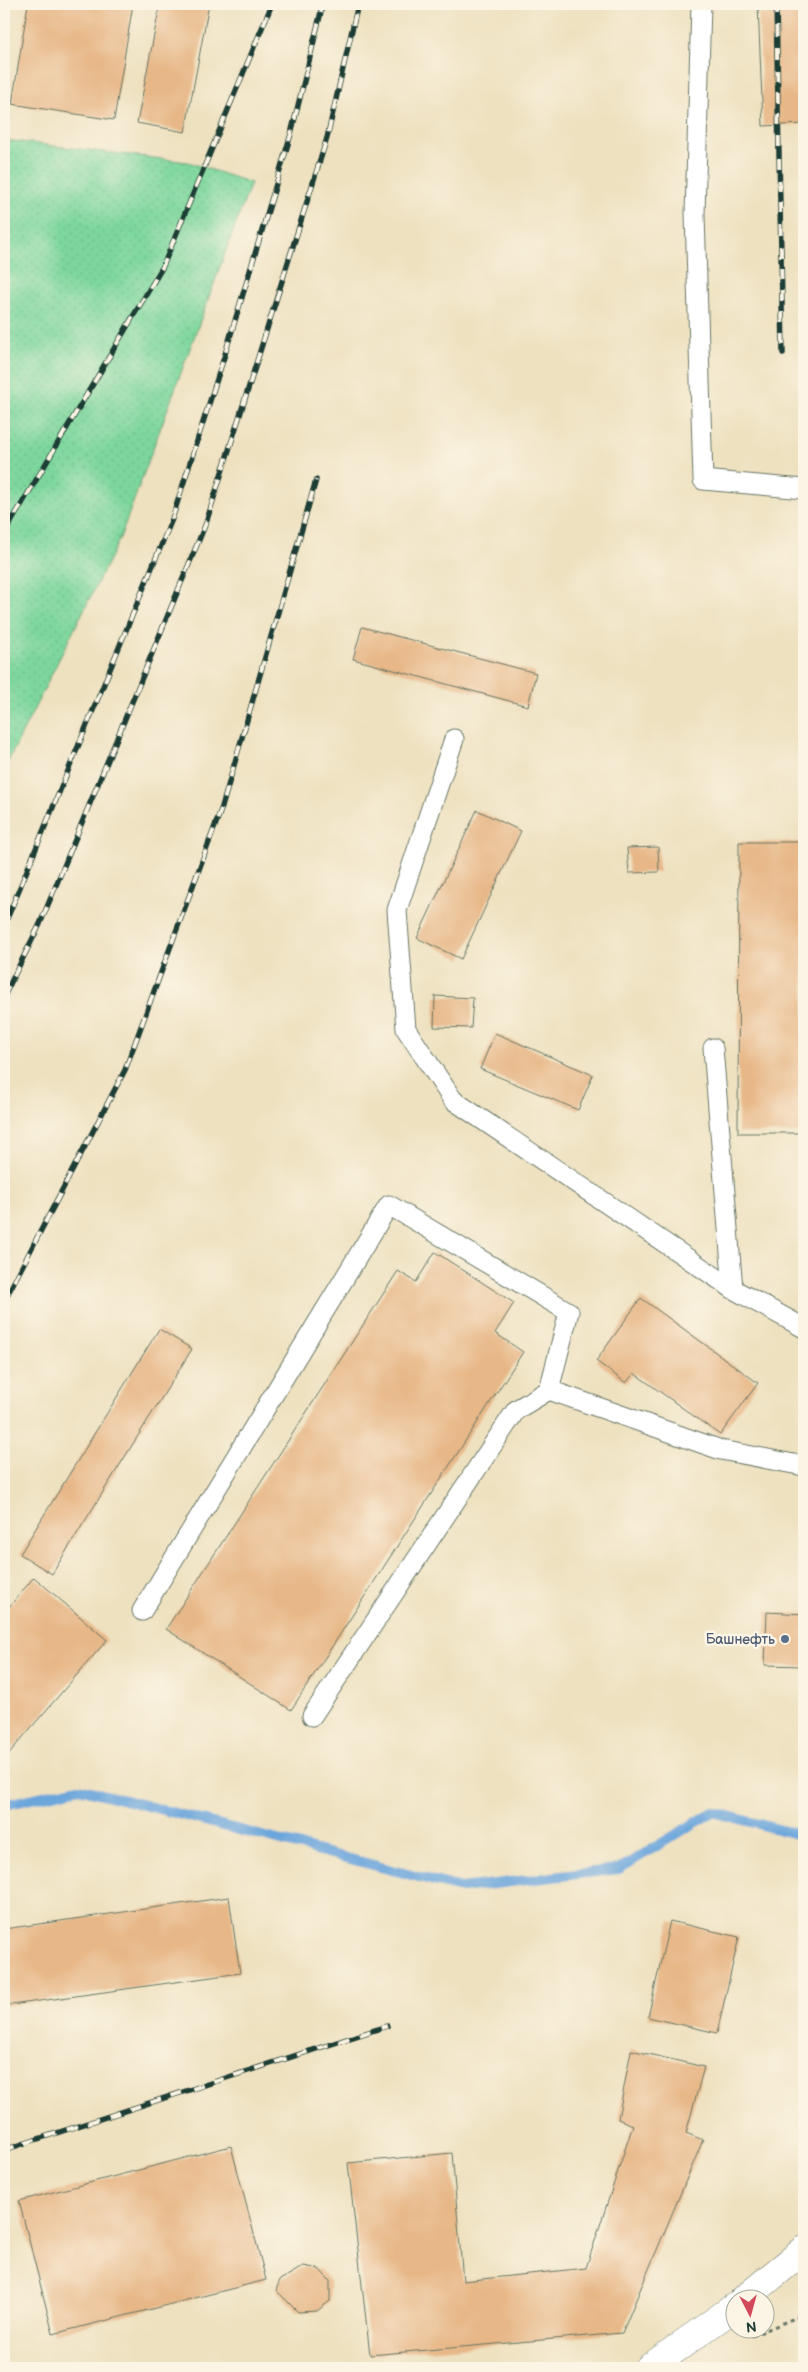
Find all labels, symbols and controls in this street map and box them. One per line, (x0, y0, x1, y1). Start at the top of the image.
place label: Башнефть (706, 1631, 775, 1648)
marker: Башнефть (779, 1633, 791, 1645)
north arrow (726, 2290, 776, 2340)
text: N (745, 2317, 757, 2335)

